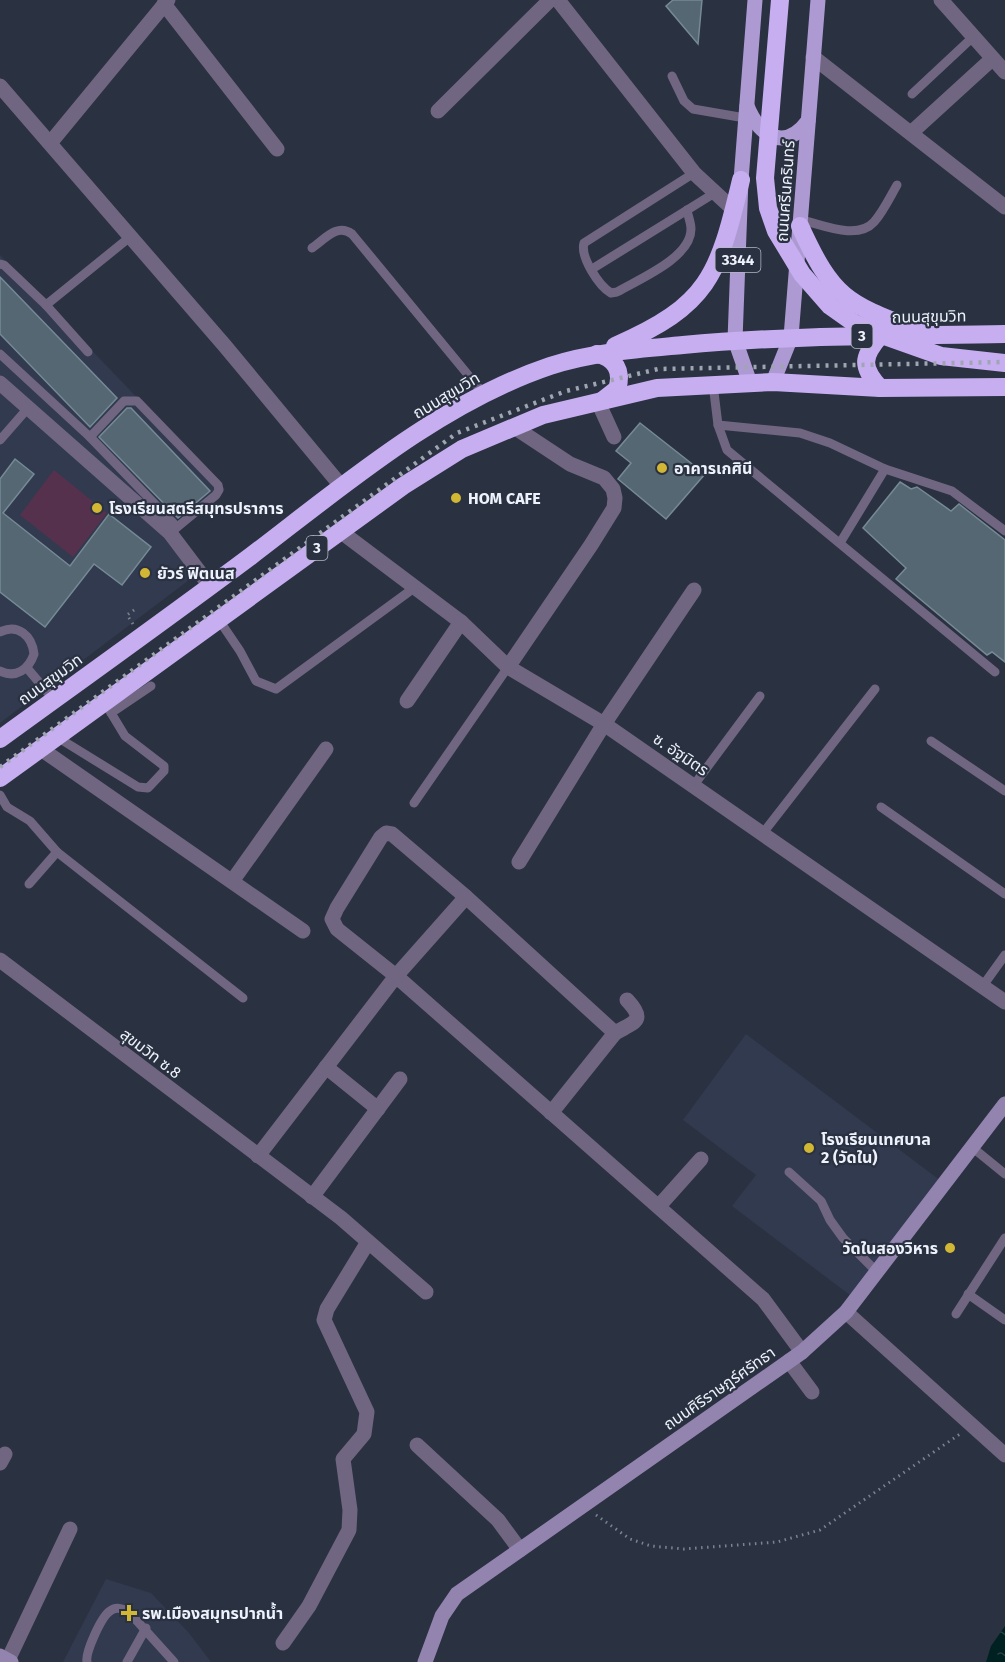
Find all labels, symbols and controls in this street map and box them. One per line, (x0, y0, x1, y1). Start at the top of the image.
street label: ถนนศรีนครินทร์ (772, 139, 799, 243)
road number: 3344 (716, 248, 760, 272)
street label: ถนนสุขุมวิท (892, 306, 966, 327)
road number: 3 (852, 324, 872, 348)
street label: ถนนสุขุมวิท (409, 368, 483, 423)
place label: อาคารเกศินี (674, 459, 752, 478)
marker: อาคารเกศินี (655, 461, 669, 475)
place label: HOM CAFE (468, 489, 541, 508)
marker: HOM CAFE (449, 491, 463, 505)
place label: โรงเรียนสตรีสมุทรปราการ (109, 499, 284, 518)
marker: โรงเรียนสตรีสมุทรปราการ (90, 501, 104, 515)
road number: 3 (306, 536, 328, 560)
place label: ยัวร์ ฟิตเนส (157, 564, 235, 583)
marker: ยัวร์ ฟิตเนส (138, 566, 152, 580)
street label: ถนนสุขุมวิท (15, 650, 86, 709)
street label: ซ. อัฐมิตร (649, 729, 712, 780)
street label: สุขมวิท ซ.8 (117, 1024, 185, 1083)
place label: โรงเรียนเทศบาล 2 (วัดใน) (821, 1130, 931, 1167)
marker: โรงเรียนเทศบาล 2 (วัดใน) (802, 1141, 816, 1155)
place label: วัดในสองวิหาร (842, 1239, 938, 1258)
marker: วัดในสองวิหาร (943, 1241, 957, 1255)
street label: ถนนศิริราษฎร์ศรัทธา (660, 1343, 779, 1434)
place label: รพ.เมืองสมุทรปากน้ำ (142, 1602, 283, 1623)
marker: รพ.เมืองสมุทรปากน้ำ (120, 1604, 138, 1622)

